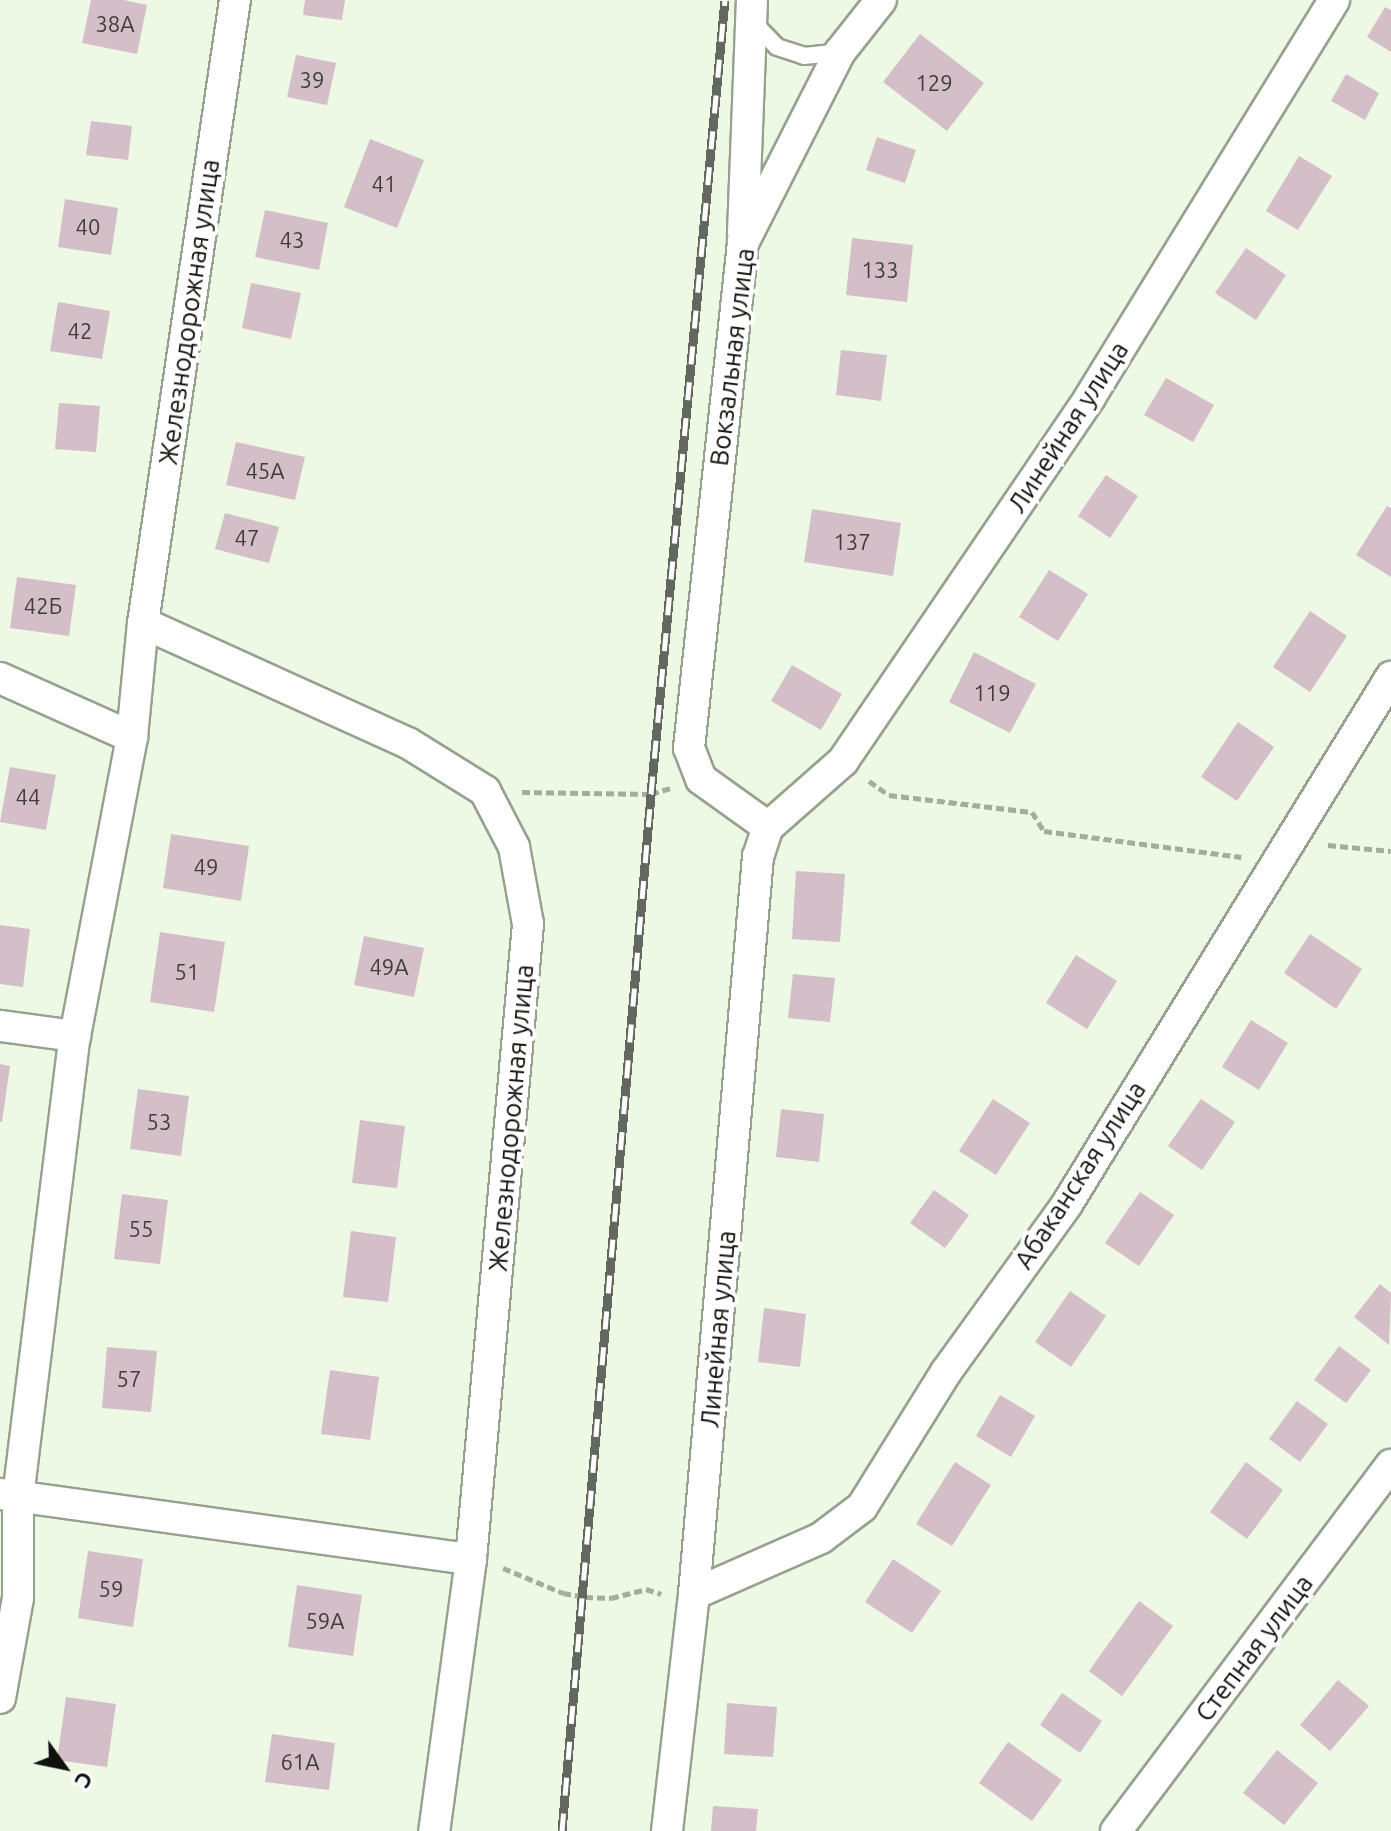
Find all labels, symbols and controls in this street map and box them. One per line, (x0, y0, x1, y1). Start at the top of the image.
house number: 38А (95, 11, 135, 37)
house number: 39 (300, 67, 324, 93)
house number: 129 (915, 70, 953, 96)
street label: Железнодорожная улица (152, 157, 226, 467)
house number: 41 (372, 171, 396, 197)
house number: 40 (76, 214, 100, 240)
house number: 43 (280, 227, 304, 253)
street label: Вокзальная улица (703, 246, 761, 468)
house number: 133 (861, 257, 899, 283)
house number: 42 (68, 318, 92, 344)
street label: Линейная улица (1001, 335, 1135, 519)
house number: 45А (245, 458, 285, 484)
house number: 47 (235, 525, 259, 551)
house number: 137 (833, 529, 871, 555)
house number: 42Б (24, 593, 62, 619)
house number: 119 (973, 680, 1011, 706)
house number: 44 (16, 784, 40, 810)
house number: 49 (194, 854, 218, 880)
house number: 49А (369, 954, 409, 980)
house number: 51 (175, 959, 199, 985)
street label: Железнодорожная улица (482, 963, 540, 1273)
street label: Абаканская улица (1008, 1075, 1152, 1275)
house number: 53 (147, 1109, 171, 1135)
house number: 55 (129, 1216, 153, 1242)
street label: Линейная улица (694, 1229, 742, 1429)
house number: 57 (117, 1366, 141, 1392)
street label: Степная улица (1189, 1568, 1319, 1728)
house number: 59 (99, 1576, 123, 1602)
house number: 59А (305, 1608, 345, 1634)
north arrow (24, 1727, 104, 1807)
house number: 61А (280, 1749, 320, 1775)
text: С (70, 1768, 99, 1793)

